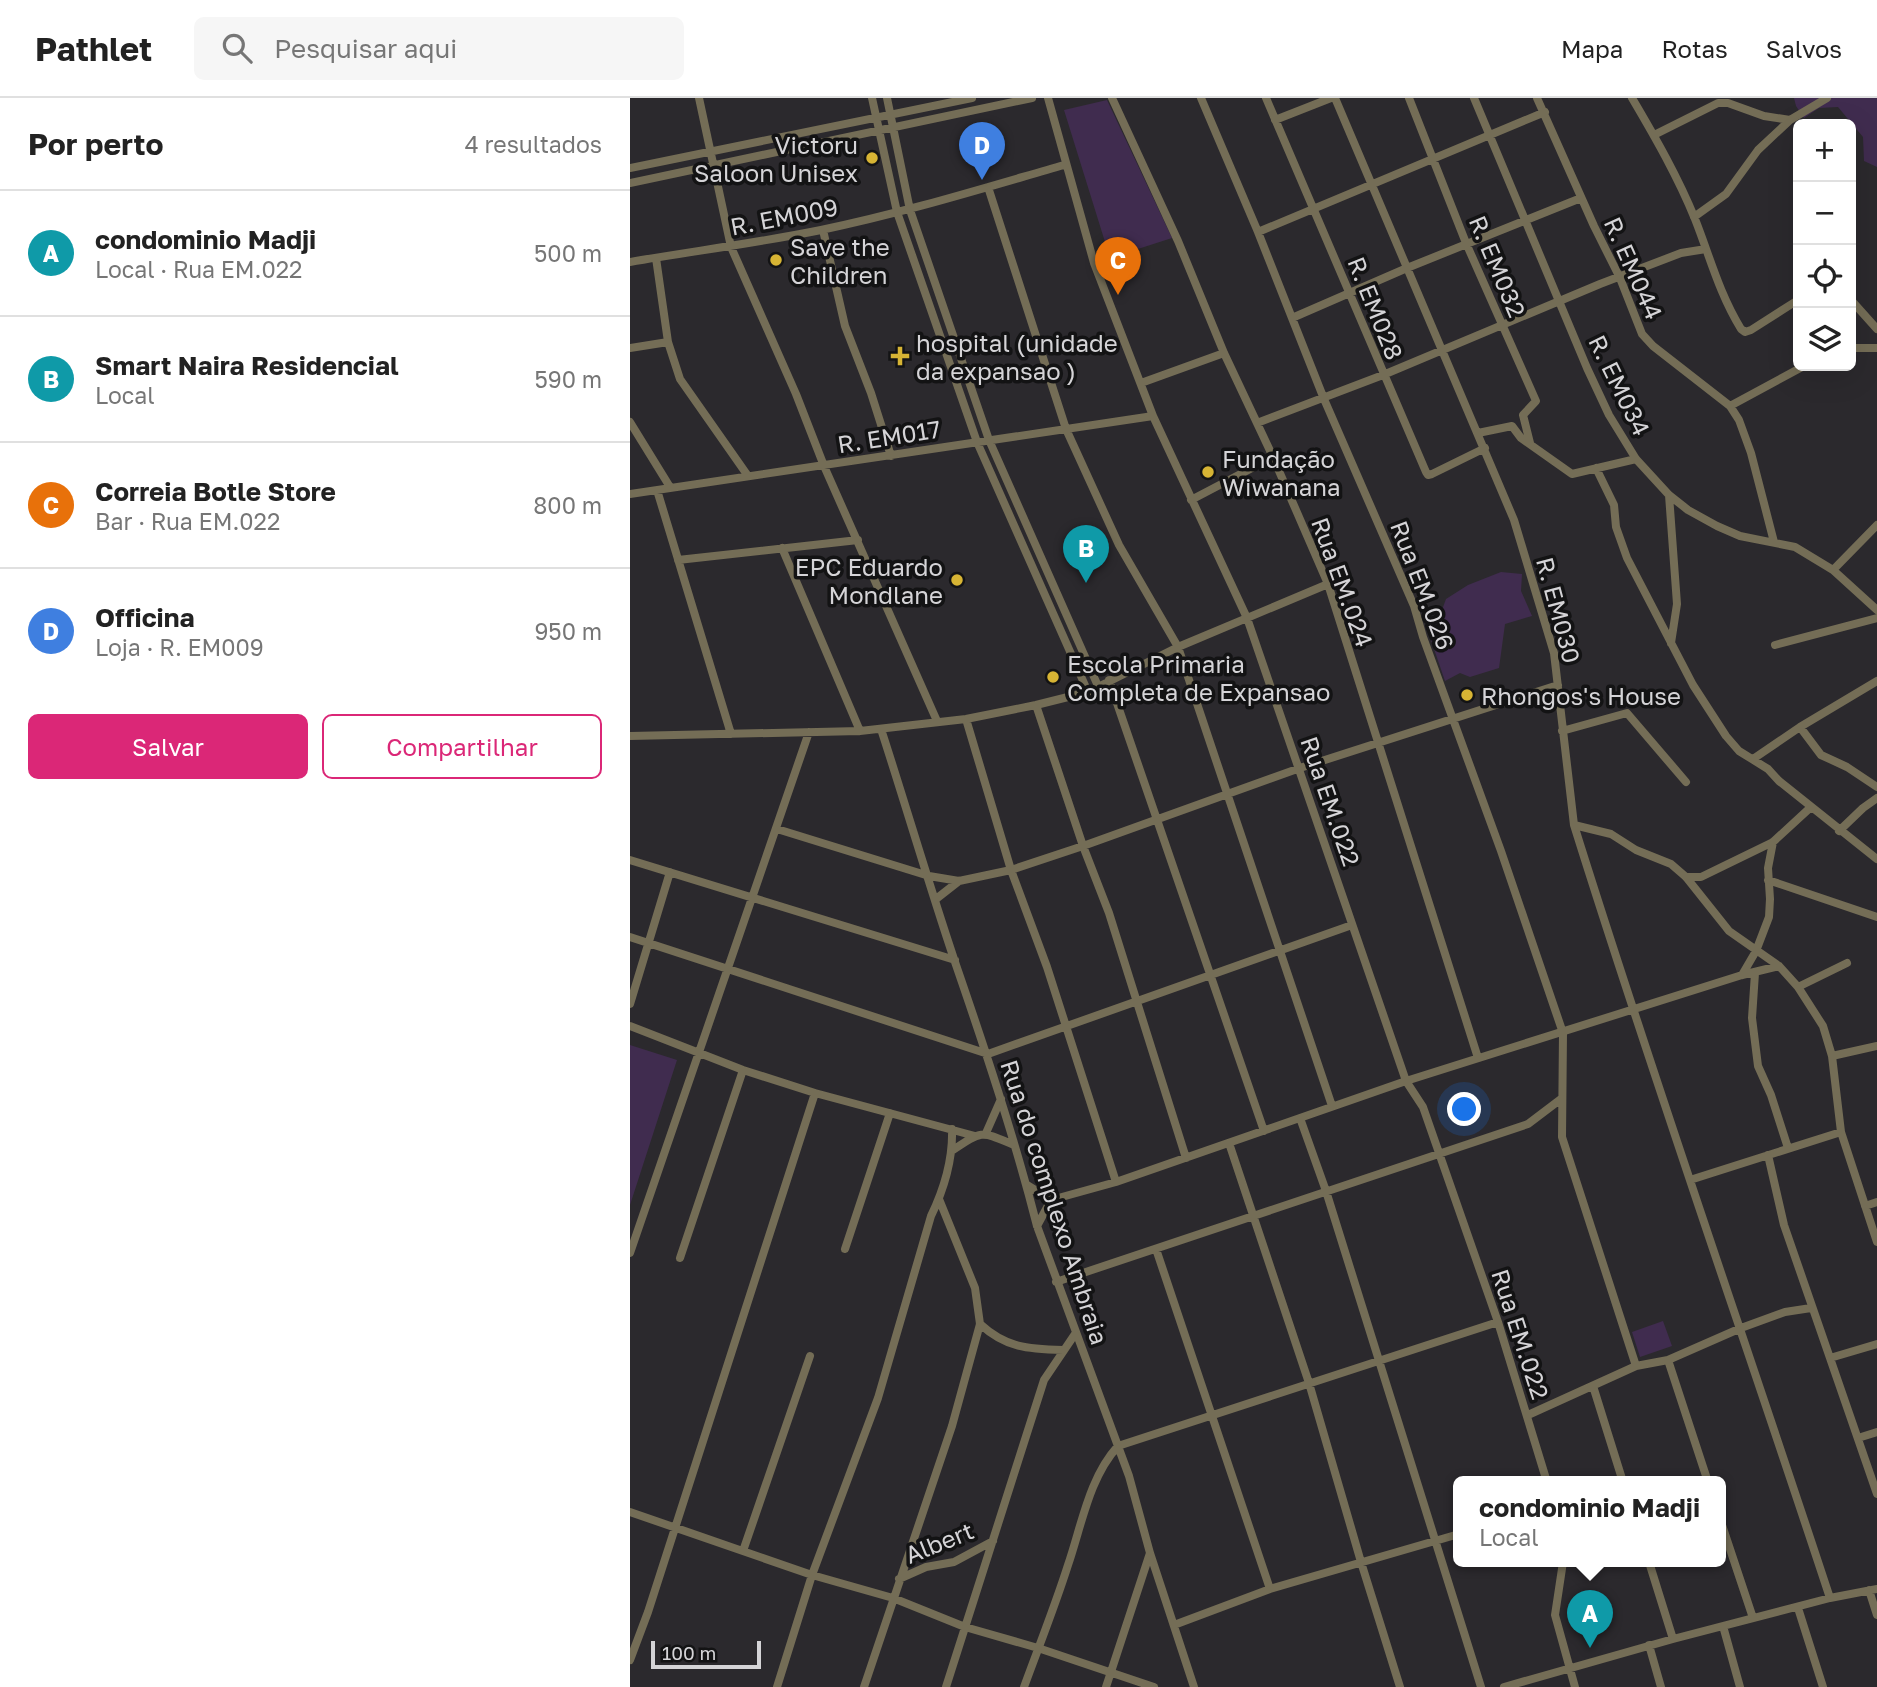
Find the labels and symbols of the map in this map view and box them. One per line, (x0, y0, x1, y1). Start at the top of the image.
pin: D (959, 122, 1005, 180)
place label: Victoru Saloon Unisex (694, 130, 858, 187)
marker: Victoru Saloon Unisex (864, 150, 880, 166)
street label: R. EM009 (728, 191, 840, 241)
street label: R. EM032 (1464, 211, 1532, 321)
street label: R. EM044 (1599, 212, 1669, 324)
place label: Save the Children (790, 232, 890, 289)
pin: C (1095, 237, 1141, 295)
marker: Save the Children (768, 252, 784, 268)
street label: R. EM028 (1342, 252, 1410, 364)
place label: hospital (unidade da expansao ) (916, 328, 1118, 385)
street label: R. EM034 (1583, 330, 1657, 440)
marker: hospital (unidade da expansao ) (890, 346, 910, 366)
street label: R. EM017 (835, 414, 943, 458)
place label: Fundação Wiwanana (1222, 444, 1341, 501)
marker: Fundação Wiwanana (1200, 464, 1216, 480)
street label: Rua EM.024 (1306, 513, 1380, 651)
street label: Rua EM.026 (1385, 516, 1461, 654)
pin: B (1063, 525, 1109, 583)
place label: EPC Eduardo Mondlane (795, 552, 943, 609)
street label: R. EM030 (1531, 554, 1587, 666)
marker: EPC Eduardo Mondlane (949, 572, 965, 588)
place label: Escola Primaria Completa de Expansao (1067, 649, 1331, 706)
marker: Escola Primaria Completa de Expansao (1045, 669, 1061, 685)
place label: Rhongos's House (1481, 681, 1681, 710)
marker: Rhongos's House (1459, 687, 1475, 703)
street label: Rua EM.022 (1295, 732, 1367, 870)
street label: Rua do complexo Ambraia (995, 1056, 1115, 1348)
your location (1447, 1092, 1481, 1126)
street label: Rua EM.022 (1486, 1265, 1556, 1403)
street label: Albert (900, 1515, 978, 1569)
pin: A (1567, 1590, 1613, 1648)
scale bar (651, 1638, 761, 1670)

